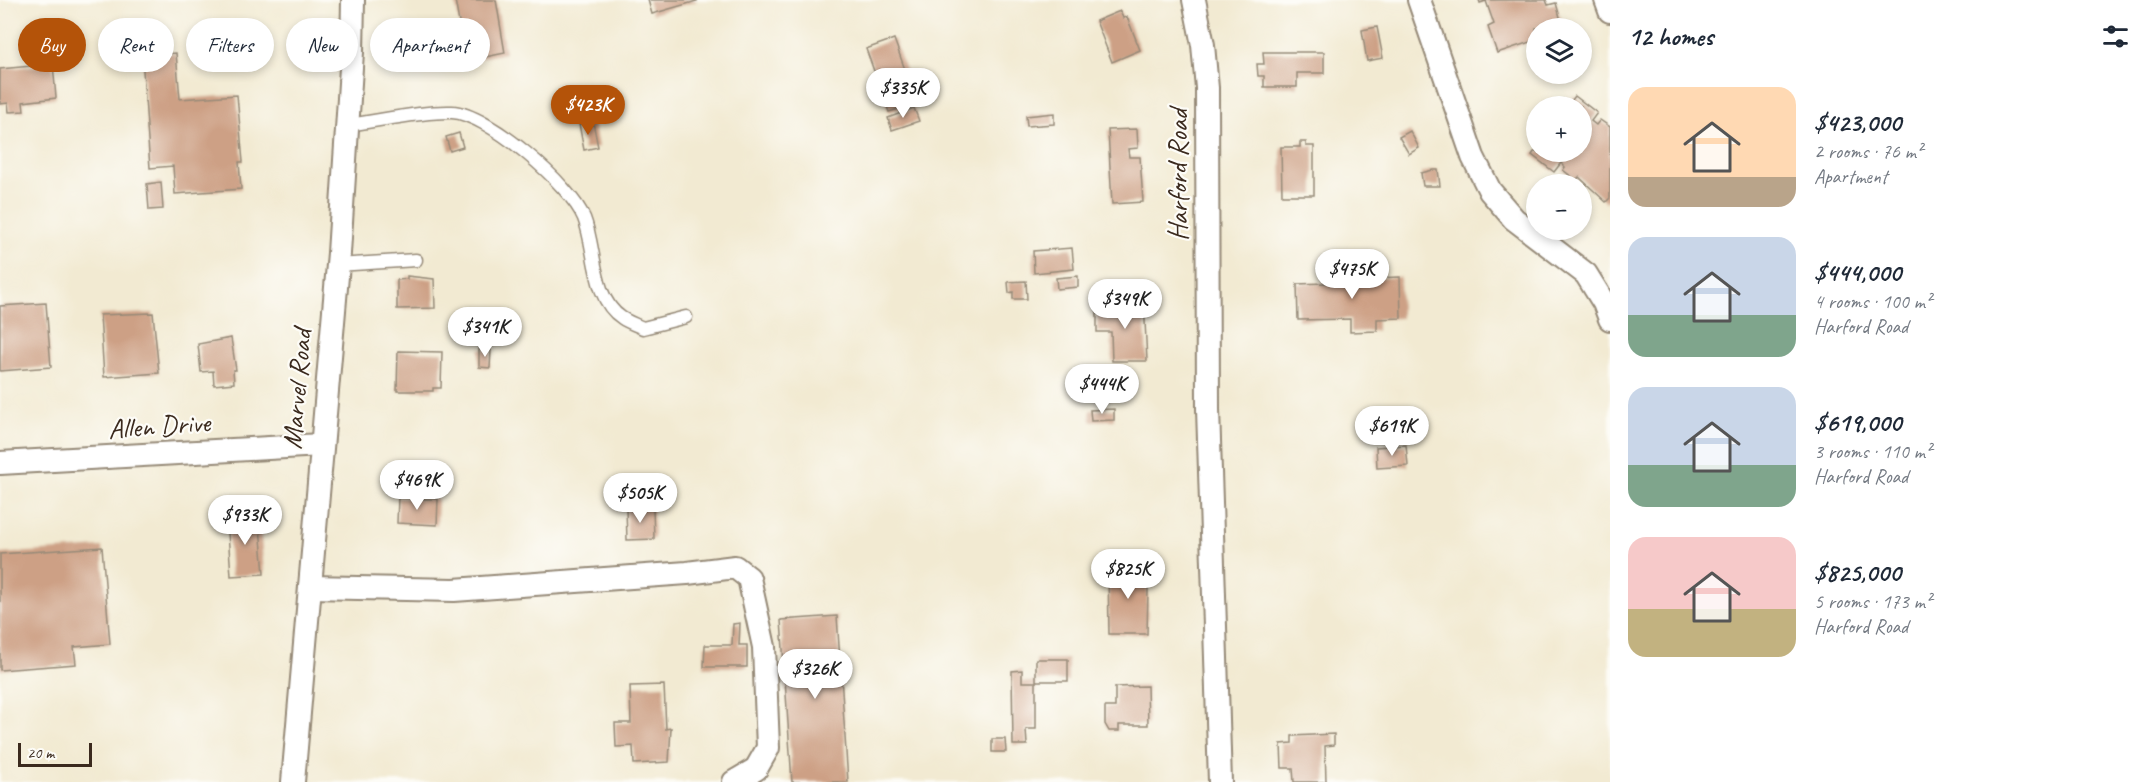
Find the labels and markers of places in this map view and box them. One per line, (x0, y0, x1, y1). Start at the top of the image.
pin: $335K (861, 68, 945, 119)
pin: $423K (546, 85, 630, 136)
pin: $475K (1310, 249, 1394, 300)
pin: $349K (1083, 279, 1167, 330)
pin: $341K (443, 307, 527, 358)
pin: $444K (1060, 364, 1144, 415)
pin: $619K (1350, 406, 1434, 457)
pin: $469K (375, 460, 459, 511)
pin: $505K (598, 473, 682, 524)
pin: $933K (203, 495, 287, 546)
pin: $825K (1086, 549, 1170, 600)
pin: $326K (773, 649, 857, 700)

